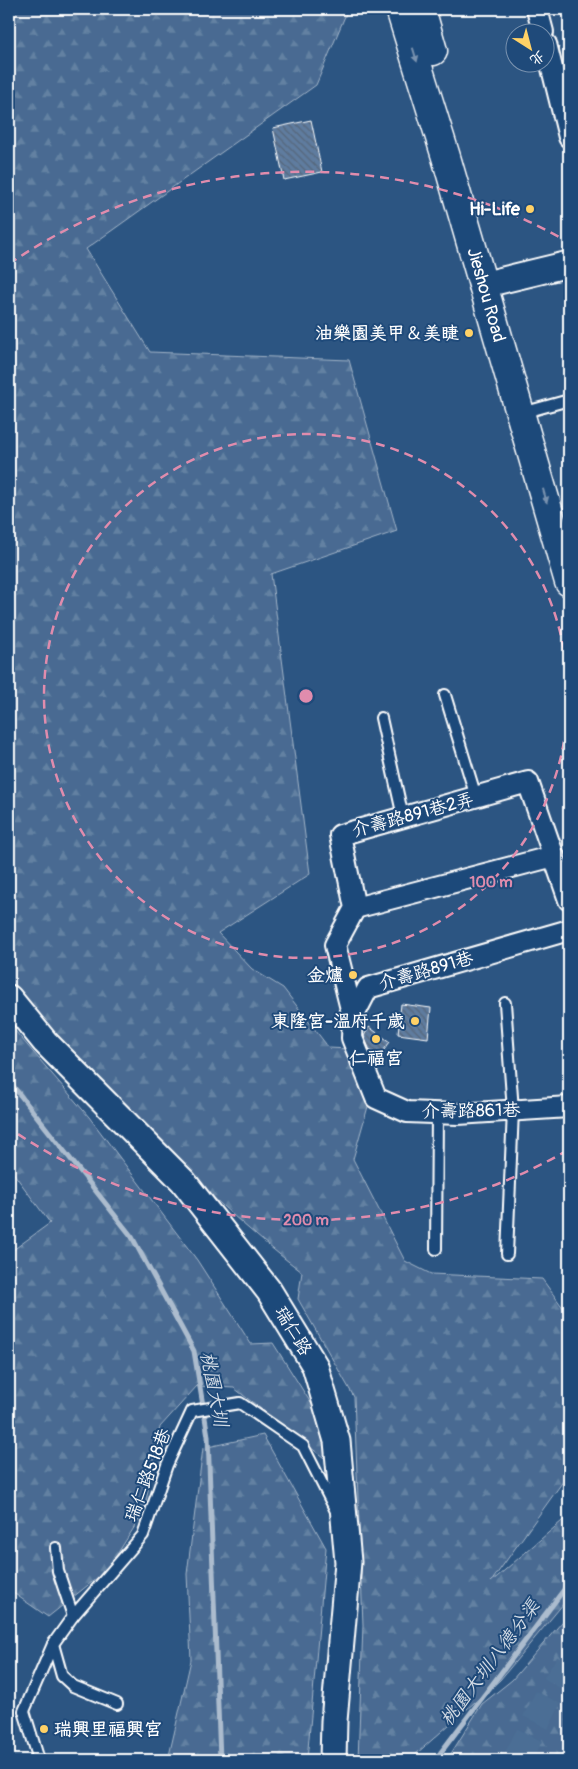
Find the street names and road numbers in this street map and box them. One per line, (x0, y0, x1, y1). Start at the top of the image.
street label: Jieshou Road (462, 245, 510, 345)
street label: 介壽路891巷2弄 (349, 788, 477, 842)
street label: 介壽路891巷 (376, 947, 476, 995)
street label: 介壽路861巷 (422, 1099, 520, 1123)
street label: 瑞仁路 (269, 1302, 317, 1360)
street label: 瑞仁路518巷 (120, 1425, 176, 1525)

